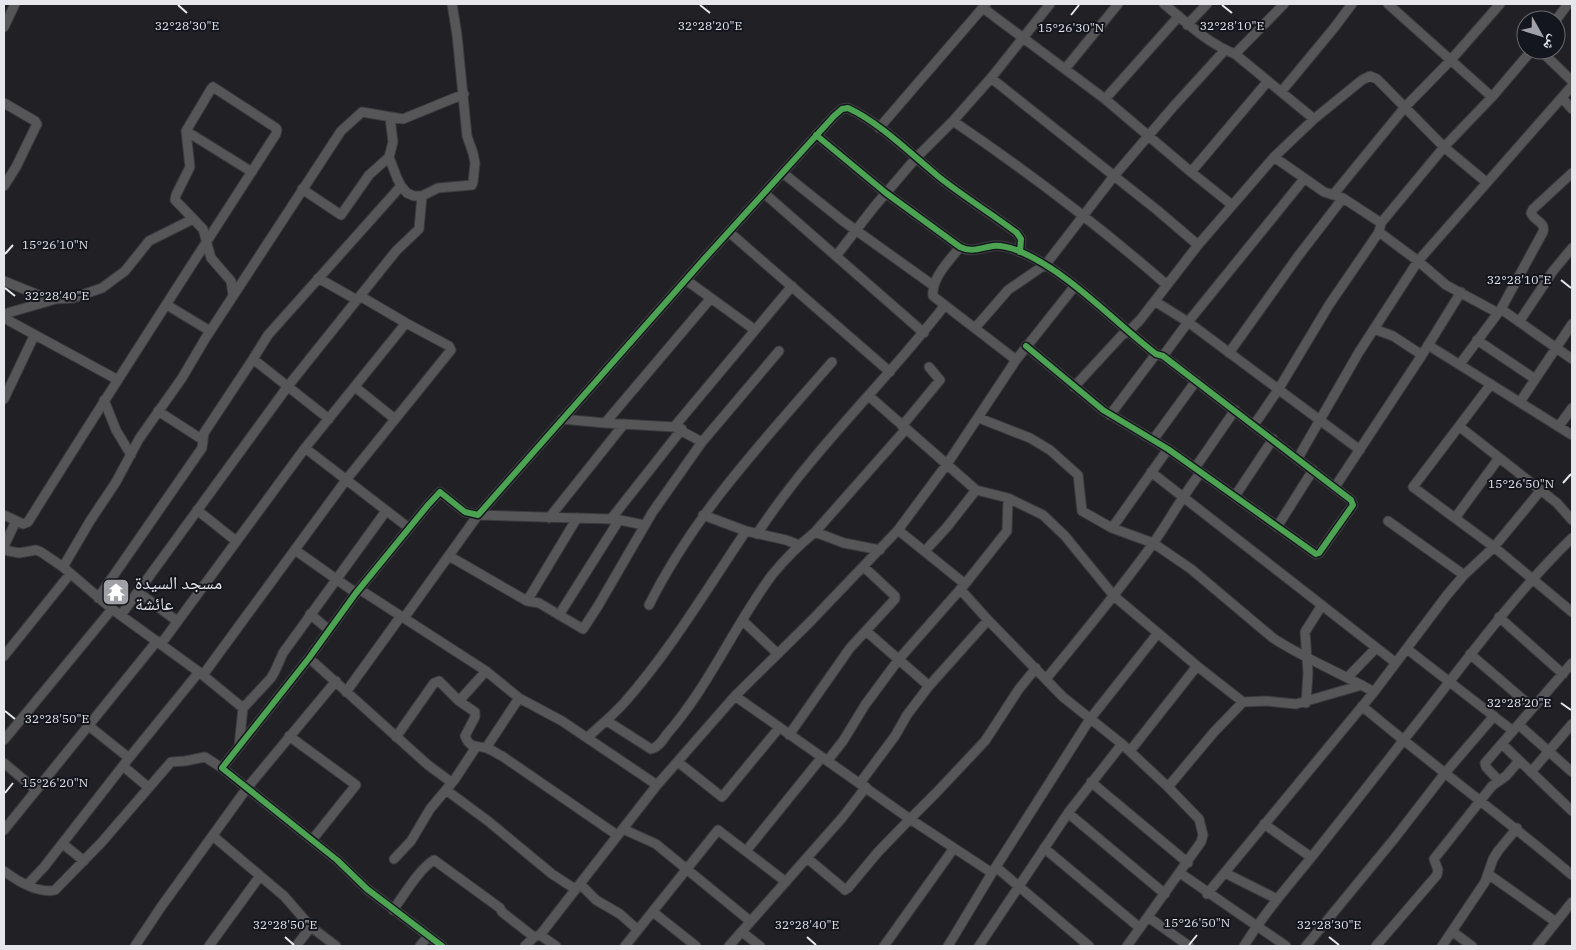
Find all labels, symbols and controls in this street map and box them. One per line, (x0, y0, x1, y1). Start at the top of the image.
north arrow (1516, 10, 1566, 60)
text: 32°28'30"E (155, 18, 219, 33)
text: 32°28'20"E (678, 18, 742, 33)
text: 32°28'10"E (1200, 18, 1264, 33)
text: 15°26'30"N (1038, 20, 1104, 35)
text: ش (1539, 32, 1563, 55)
text: 15°26'10"N (22, 237, 88, 252)
text: 32°28'10"E (1487, 272, 1551, 287)
text: 32°28'40"E (25, 288, 89, 303)
text: 15°26'50"N (1488, 476, 1554, 491)
place label: مسجد السيدة عائشة (135, 571, 222, 615)
temple icon: مسجد السيدة عائشة (101, 577, 131, 607)
text: 32°28'20"E (1487, 695, 1551, 710)
text: 32°28'50"E (25, 711, 89, 726)
text: 15°26'20"N (22, 775, 88, 790)
text: 15°26'50"N (1164, 915, 1230, 930)
text: 32°28'50"E (253, 917, 317, 932)
text: 32°28'40"E (775, 917, 839, 932)
text: 32°28'30"E (1297, 917, 1361, 932)

